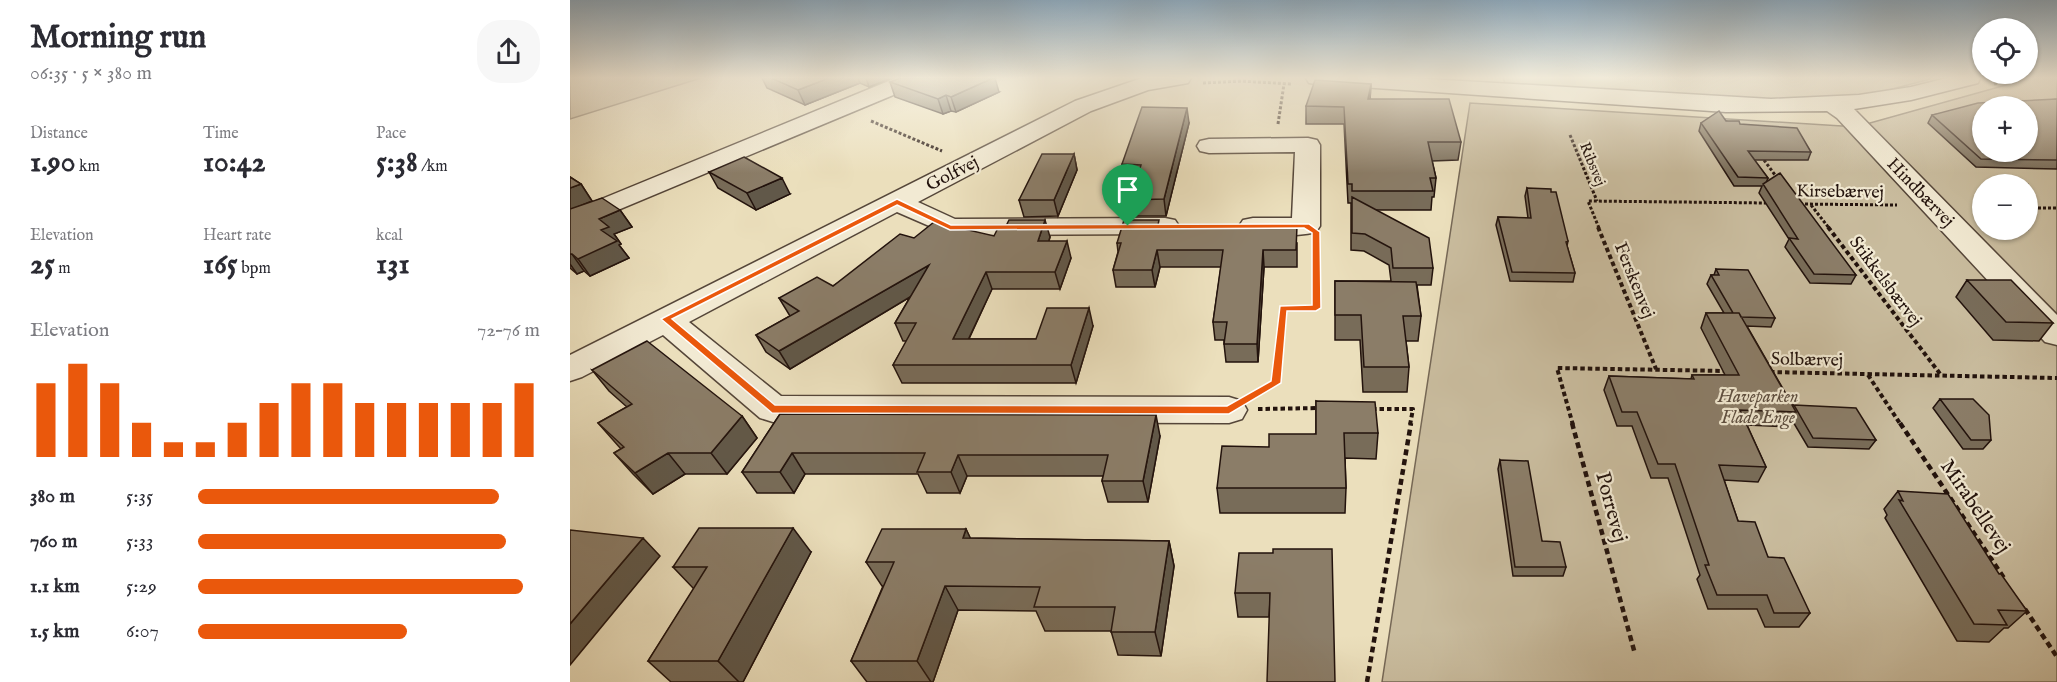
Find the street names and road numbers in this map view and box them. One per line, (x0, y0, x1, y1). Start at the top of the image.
street label: Ribsvej (1575, 139, 1610, 189)
street label: Golfvej (923, 151, 983, 197)
street label: Hindbærvej (1881, 153, 1959, 233)
street label: Kirsebærvej (1796, 180, 1884, 205)
street label: Stikkelsbærvej (1843, 232, 1926, 332)
street label: Ferskenvej (1608, 239, 1659, 322)
street label: Solbærvej (1771, 348, 1843, 373)
street label: Mirabellevej (1933, 455, 2016, 559)
street label: Porrevej (1588, 469, 1633, 546)

